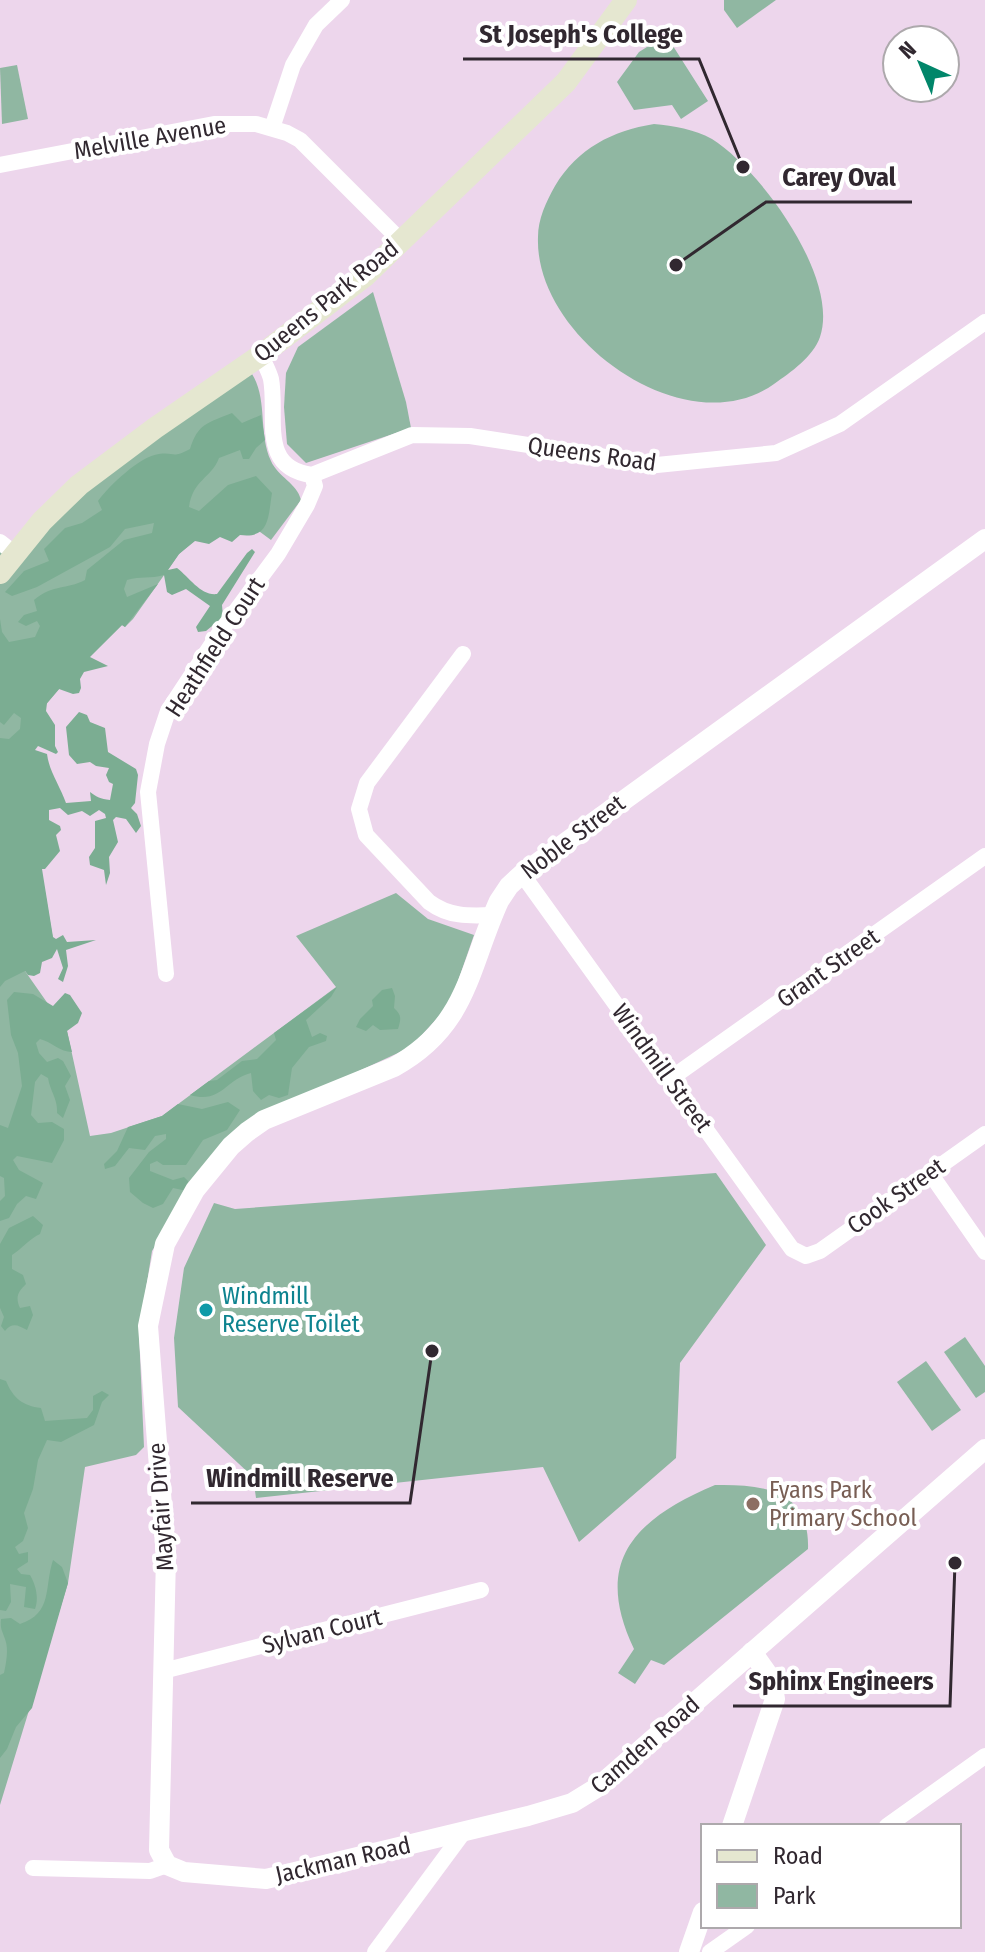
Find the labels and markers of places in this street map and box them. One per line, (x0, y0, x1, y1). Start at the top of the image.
callout: St Joseph's College (463, 9, 699, 59)
callout: Carey Oval (766, 152, 912, 202)
place label: Windmill Reserve Toilet (222, 1282, 360, 1338)
marker: Windmill Reserve Toilet (197, 1301, 215, 1319)
callout: Windmill Reserve (191, 1453, 410, 1503)
place label: Fyans Park Primary School (769, 1476, 917, 1532)
marker: Fyans Park Primary School (744, 1495, 762, 1513)
callout: Sphinx Engineers (733, 1656, 950, 1706)

